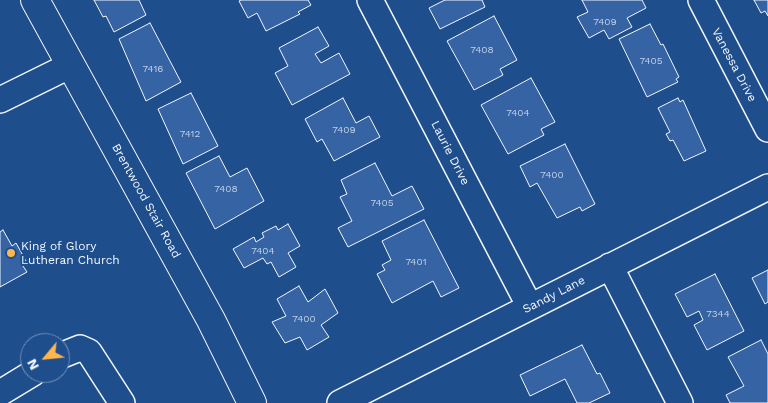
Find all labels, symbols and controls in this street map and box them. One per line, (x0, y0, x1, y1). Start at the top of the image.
house number: 7409 (593, 16, 617, 28)
street label: Vanessa Drive (708, 26, 760, 104)
house number: 7408 (470, 44, 494, 56)
house number: 7405 (639, 55, 663, 67)
house number: 7416 (143, 63, 163, 75)
house number: 7404 (506, 107, 530, 119)
street label: Laurie Drive (428, 118, 472, 188)
house number: 7409 (332, 124, 356, 136)
house number: 7412 (180, 128, 200, 140)
street label: Brentwood Stair Road (109, 141, 183, 261)
house number: 7400 (540, 169, 564, 181)
house number: 7408 (214, 183, 238, 195)
house number: 7405 (370, 197, 394, 209)
place label: King of Glory Lutheran Church (21, 239, 120, 267)
house number: 7404 (251, 245, 275, 257)
marker: King of Glory Lutheran Church (5, 247, 17, 259)
house number: 7401 (405, 256, 427, 268)
street label: Sandy Lane (520, 273, 588, 317)
house number: 7344 (706, 308, 730, 320)
house number: 7400 (292, 313, 316, 325)
north arrow (20, 333, 70, 383)
text: N (23, 356, 42, 373)

